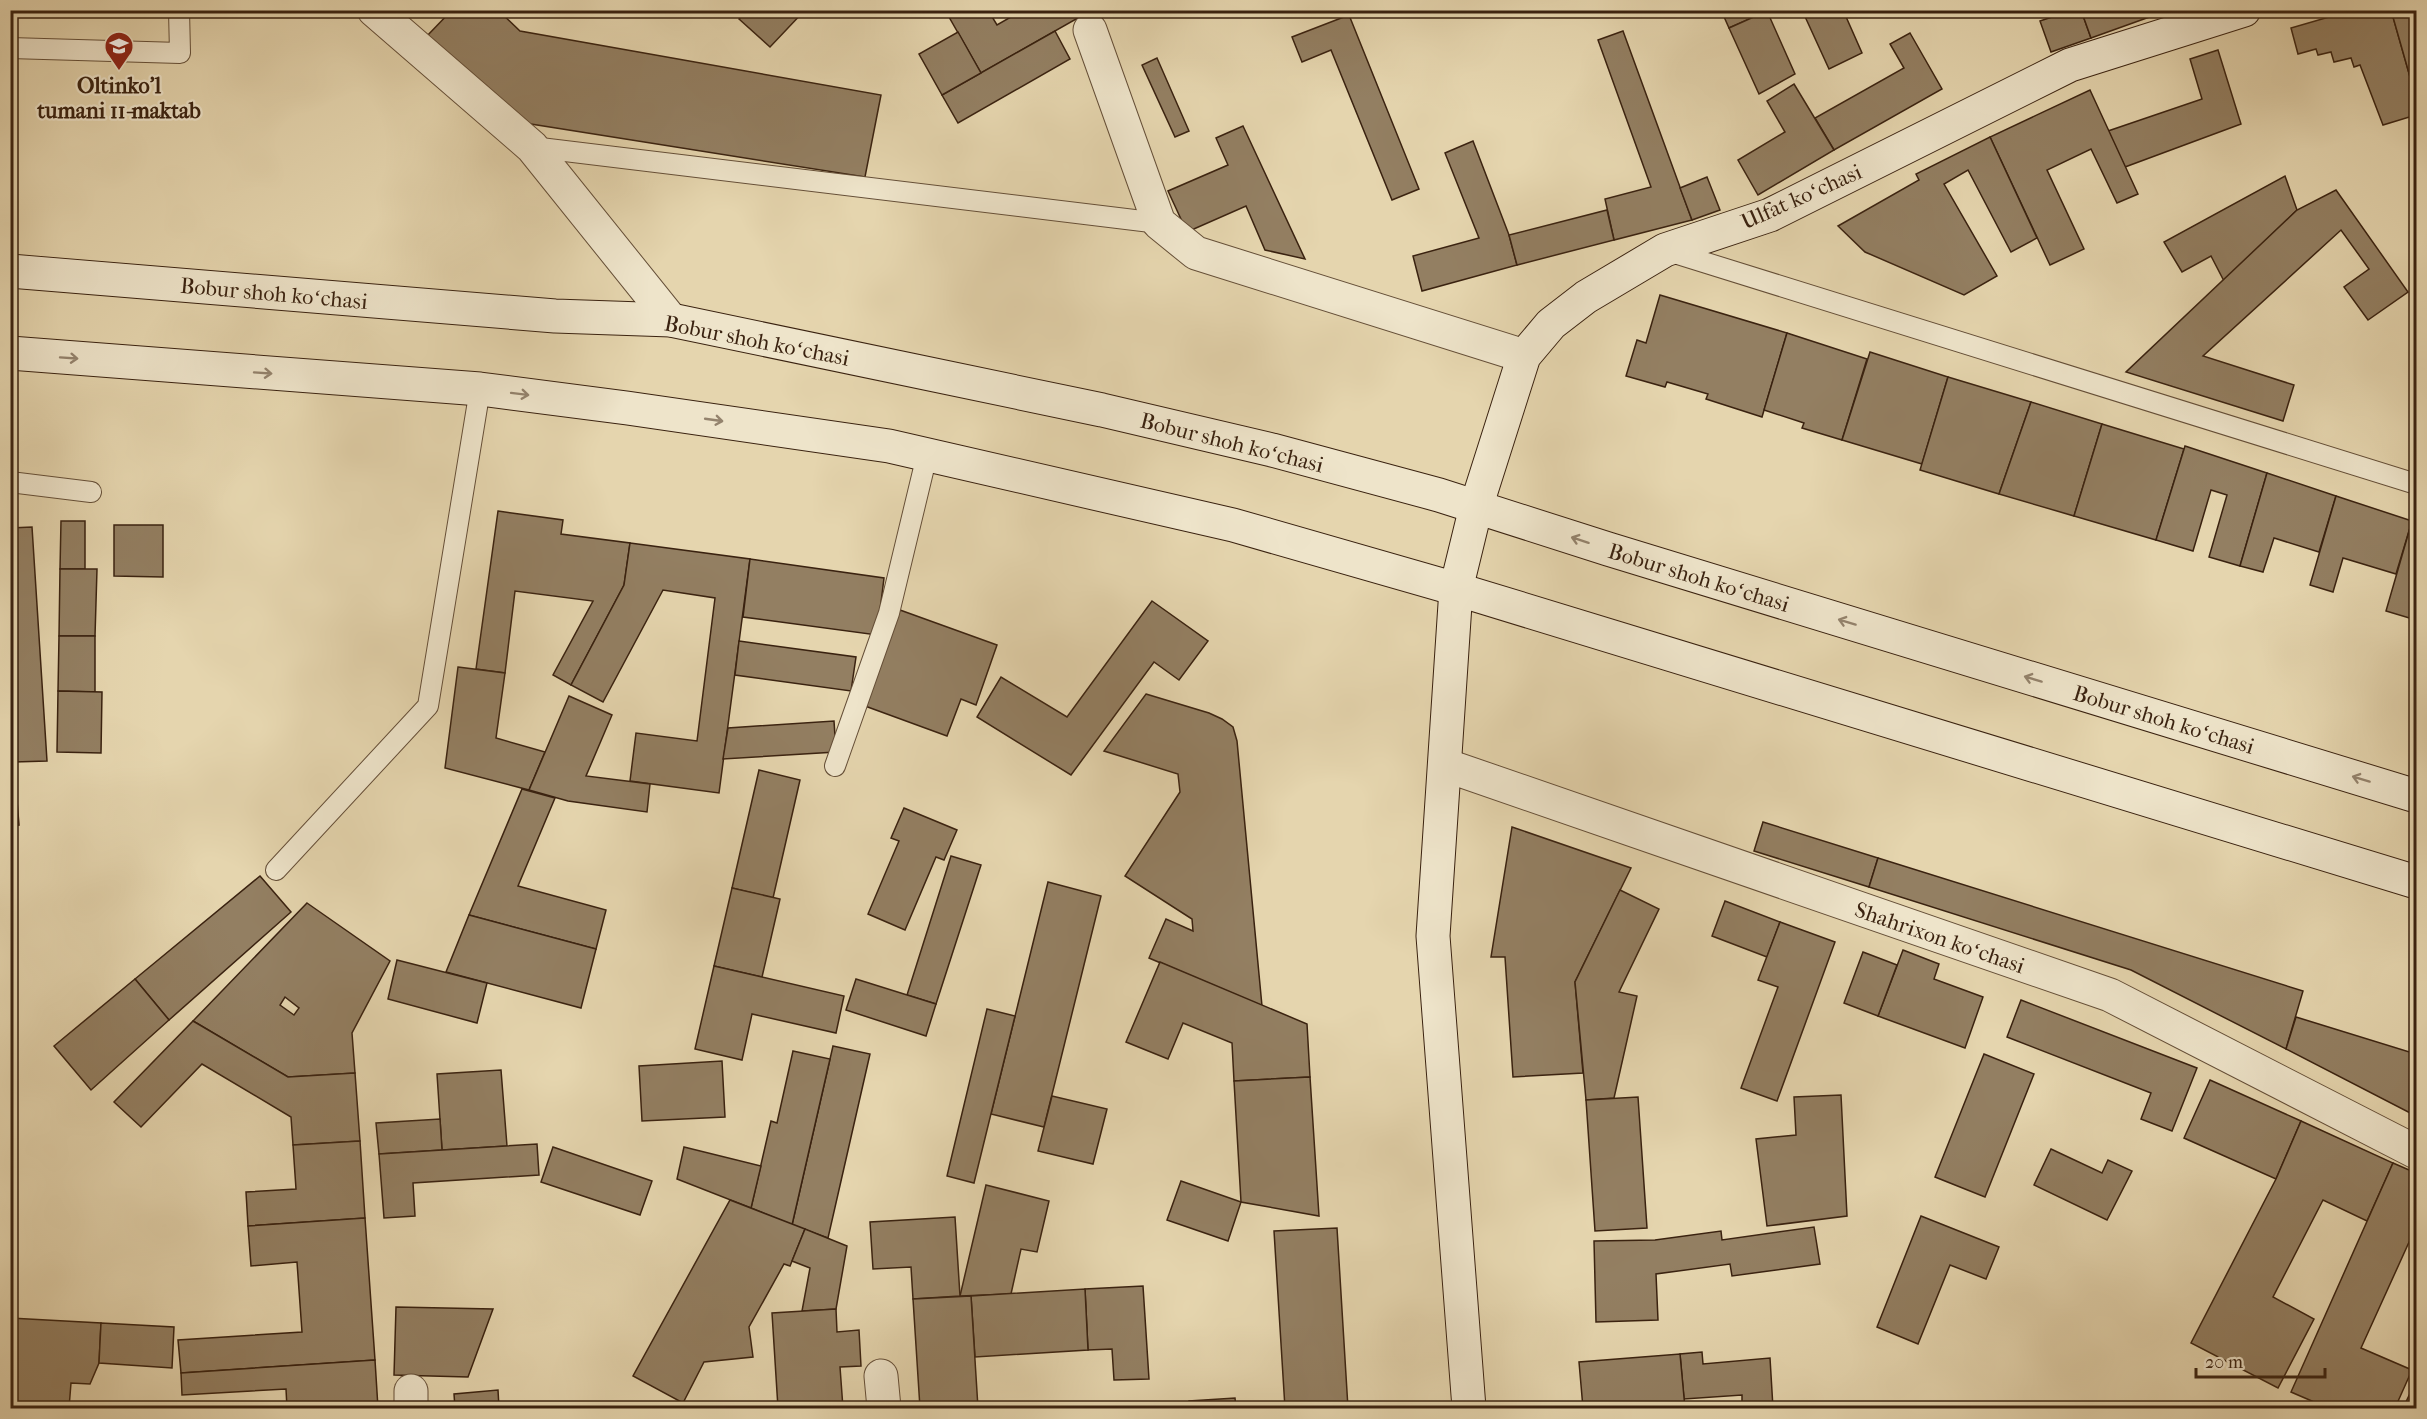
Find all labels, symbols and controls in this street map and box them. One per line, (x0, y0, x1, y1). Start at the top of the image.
school or university icon: Oltinko'l tumani 11-maktab (103, 30, 135, 72)
place label: Oltinko'l tumani 11-maktab (36, 73, 201, 124)
street label: Ulfat koʻchasi (1737, 159, 1866, 235)
street label: Bobur shoh koʻchasi (179, 273, 369, 315)
street label: Bobur shoh koʻchasi (662, 310, 852, 372)
one-way arrow (58, 352, 78, 363)
one-way arrow (253, 367, 273, 378)
one-way arrow (510, 389, 530, 400)
street label: Bobur shoh koʻchasi (1137, 408, 1327, 478)
one-way arrow (703, 415, 723, 426)
one-way arrow (1571, 534, 1590, 545)
street label: Bobur shoh koʻchasi (1605, 538, 1793, 618)
one-way arrow (1838, 616, 1857, 627)
one-way arrow (2024, 673, 2043, 684)
street label: Bobur shoh koʻchasi (2070, 680, 2258, 760)
one-way arrow (2352, 773, 2371, 784)
street label: Shahrixon koʻchasi (1851, 897, 2028, 979)
scale bar (2196, 1341, 2325, 1379)
text: 20 m (2205, 1352, 2243, 1373)

